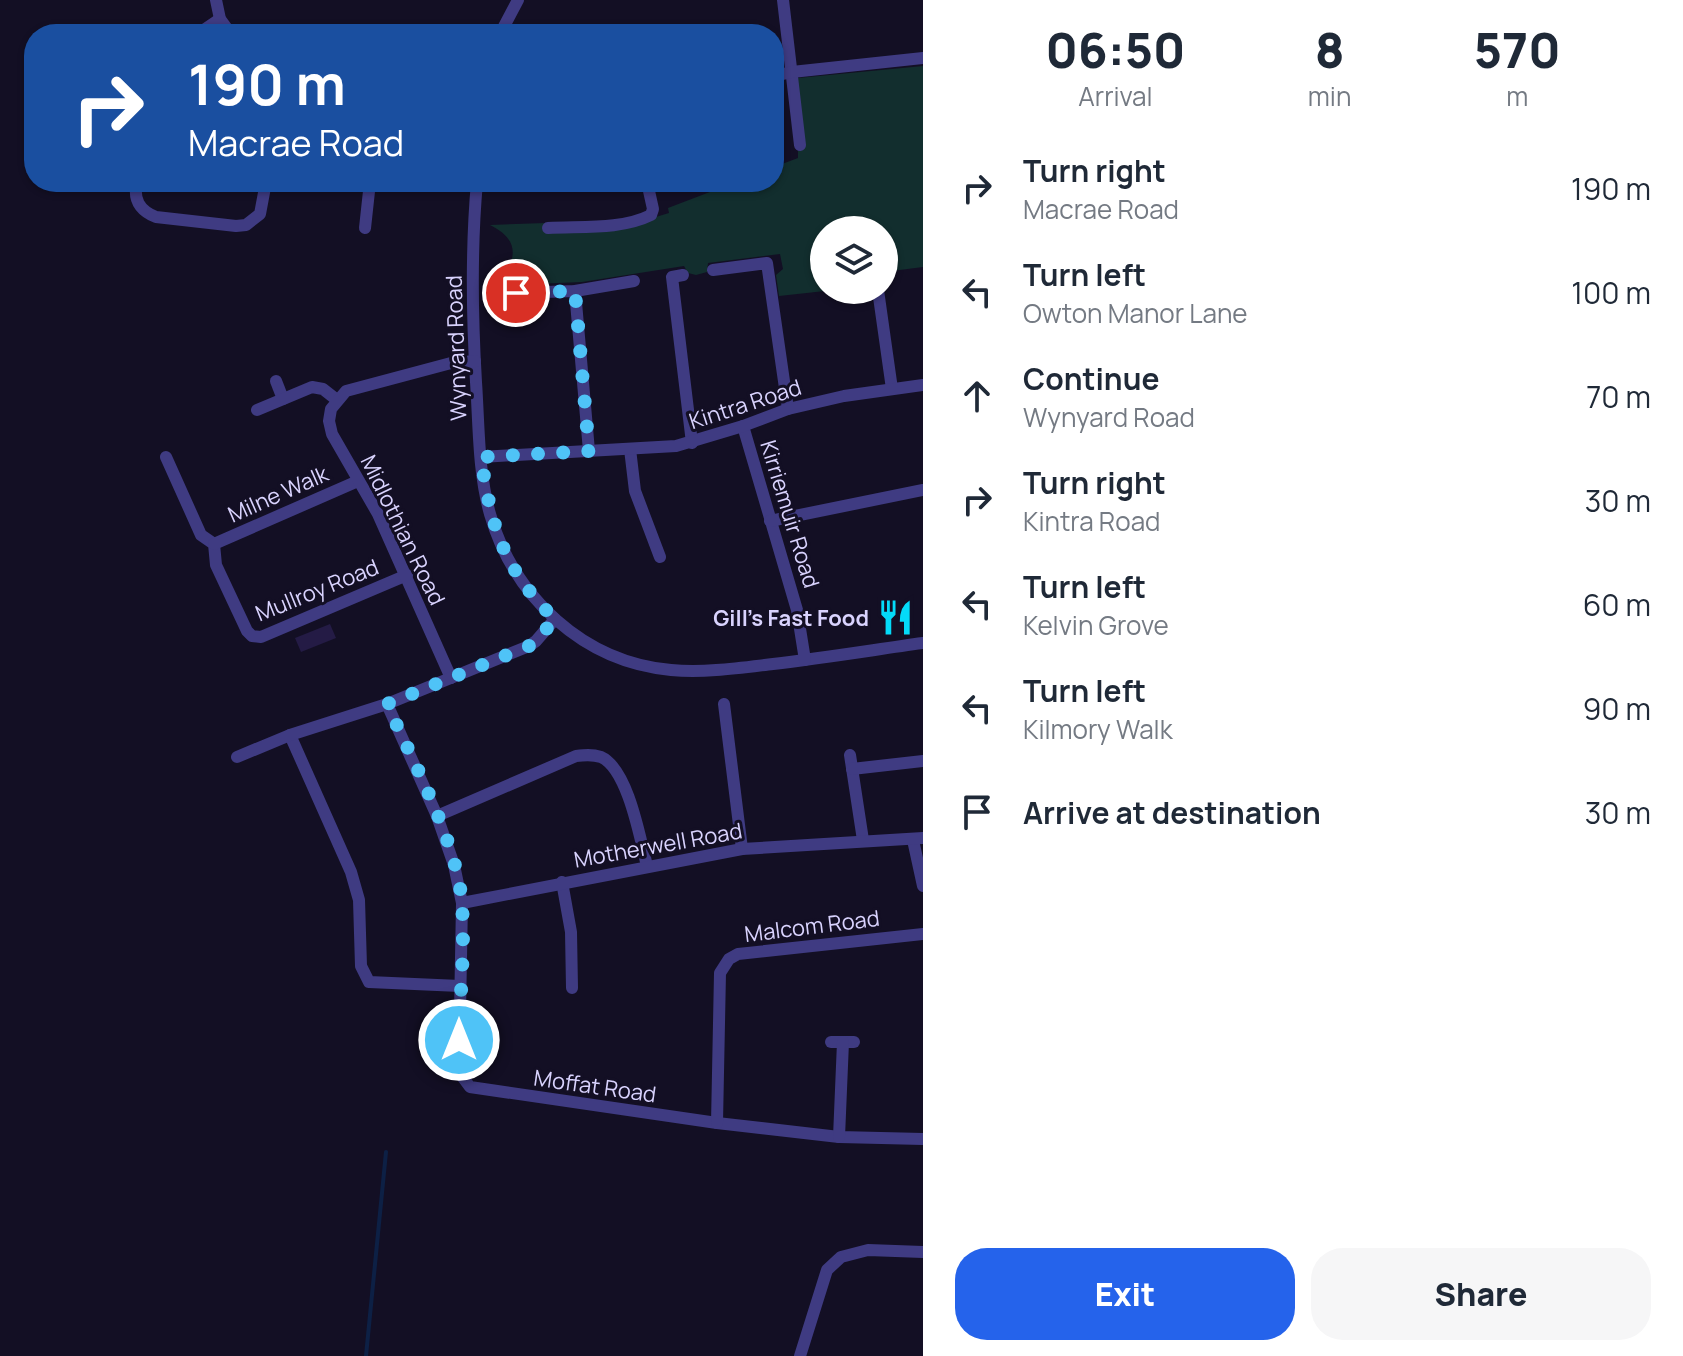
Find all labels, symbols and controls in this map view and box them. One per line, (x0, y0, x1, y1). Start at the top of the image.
text: 06:50 (1045, 17, 1185, 82)
text: 8 (1315, 17, 1345, 82)
text: 570 (1474, 17, 1561, 82)
text: 190 m (188, 45, 346, 122)
icon: right (56, 56, 160, 160)
text: Arrival (1078, 78, 1153, 114)
text: min (1308, 78, 1351, 114)
text: m (1506, 78, 1528, 114)
text: Macrae Road (188, 118, 404, 167)
text: Turn right (1023, 150, 1166, 191)
icon: right (955, 166, 999, 210)
text: 190 m (1571, 168, 1651, 209)
text: Macrae Road (1023, 191, 1179, 227)
map controls (810, 216, 898, 304)
button: layers (810, 216, 898, 304)
text: Turn left (1023, 254, 1146, 295)
pin (482, 259, 550, 327)
icon: left (955, 270, 999, 314)
icon: arrive (494, 271, 538, 315)
text: 100 m (1571, 272, 1651, 313)
street label: Wynyard Road (438, 275, 474, 421)
text: Owton Manor Lane (1023, 295, 1248, 331)
text: Continue (1023, 358, 1159, 399)
street label: Kintra Road (685, 372, 805, 436)
icon: ahead (955, 374, 999, 418)
text: 70 m (1586, 376, 1651, 417)
text: Wynyard Road (1023, 399, 1195, 435)
street label: Kirriemuir Road (753, 436, 827, 592)
street label: Midlothian Road (354, 450, 452, 610)
street label: Milne Walk (223, 458, 334, 529)
text: Turn right (1023, 462, 1166, 503)
icon: right (955, 478, 999, 522)
text: 30 m (1585, 480, 1651, 521)
text: Kintra Road (1023, 503, 1160, 539)
street label: Mullroy Road (251, 552, 383, 628)
text: Turn left (1023, 566, 1146, 607)
icon: left (955, 582, 999, 626)
text: 60 m (1583, 584, 1651, 625)
restaurant icon: Gill's Fast Food (876, 599, 914, 637)
place label: Gill's Fast Food (713, 603, 869, 633)
text: Kelvin Grove (1023, 607, 1169, 643)
text: Turn left (1023, 670, 1146, 711)
icon: left (955, 686, 999, 730)
text: 90 m (1583, 688, 1651, 729)
text: Kilmory Walk (1023, 711, 1173, 747)
icon: arrive (955, 790, 999, 834)
text: Arrive at destination (1023, 792, 1321, 833)
text: 30 m (1585, 792, 1651, 833)
street label: Motherwell Road (572, 815, 744, 875)
street label: Malcom Road (743, 903, 881, 949)
position arrow (417, 998, 501, 1082)
street label: Moffat Road (532, 1063, 658, 1109)
button: Exit (955, 1248, 1295, 1340)
button: Share (1311, 1248, 1651, 1340)

